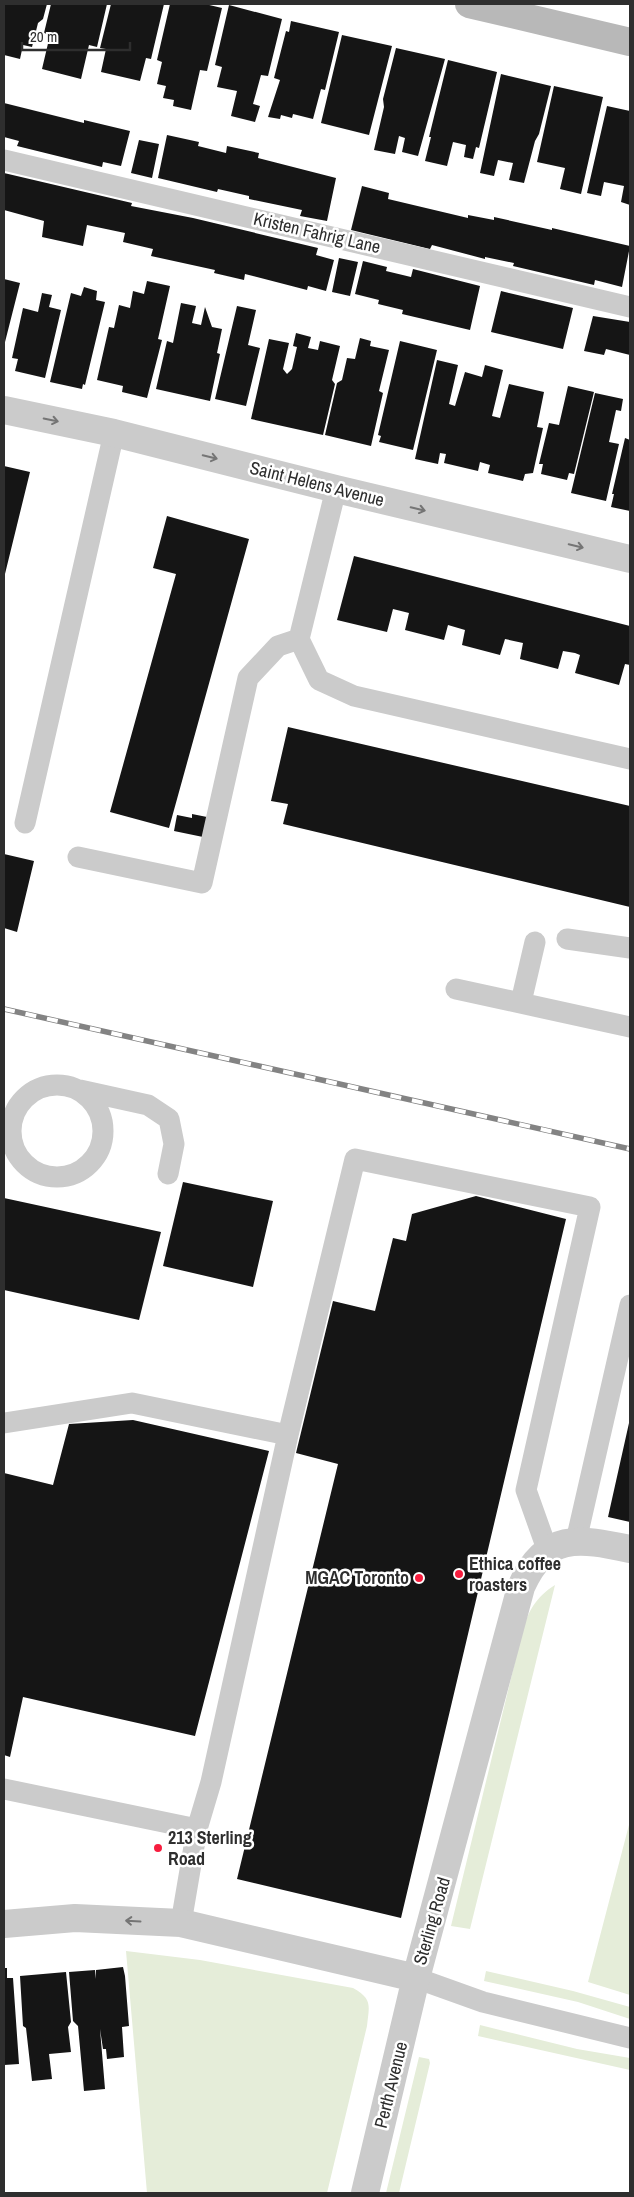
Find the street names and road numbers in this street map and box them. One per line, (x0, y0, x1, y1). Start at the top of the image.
street label: Kristen Fahrig Lane (251, 206, 383, 259)
street label: Saint Helens Avenue (247, 455, 387, 512)
street label: Sterling Road (407, 1874, 456, 1968)
street label: Perth Avenue (368, 2039, 413, 2131)

